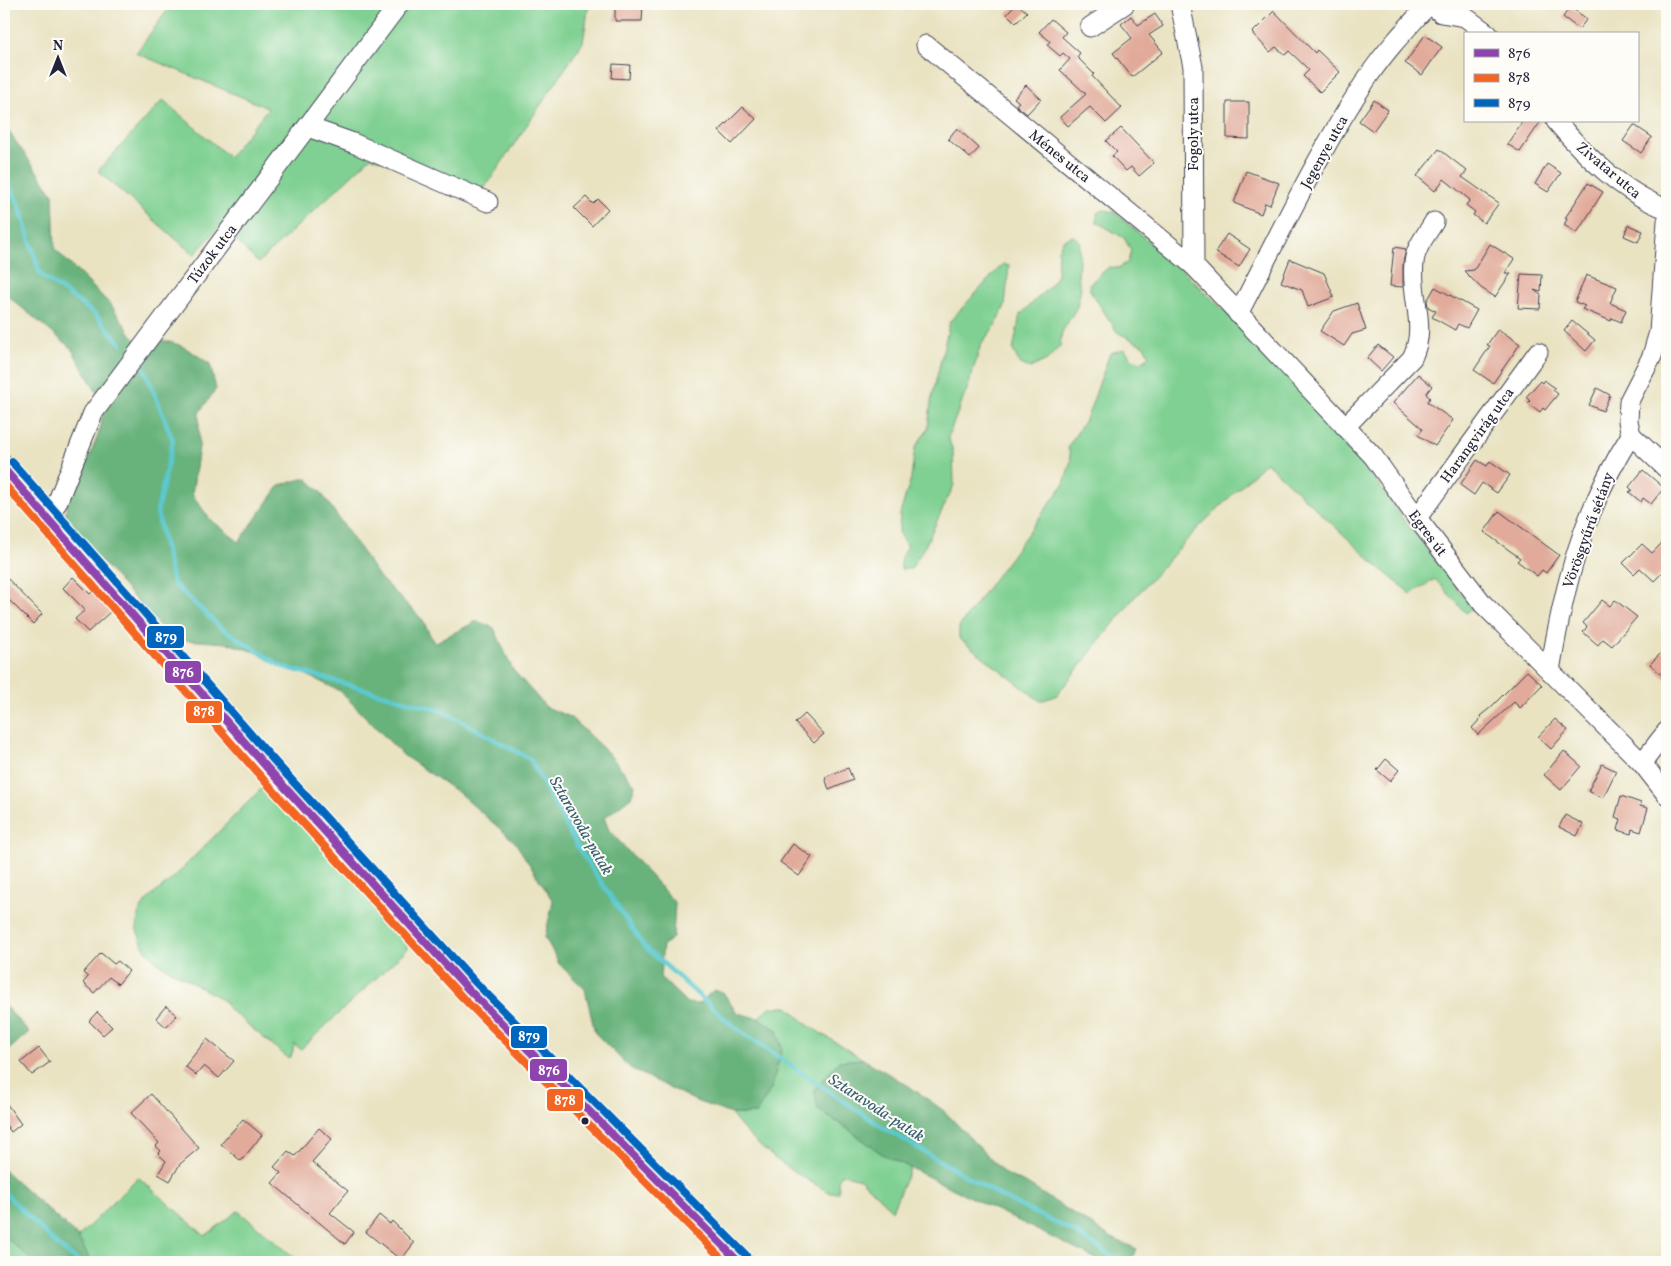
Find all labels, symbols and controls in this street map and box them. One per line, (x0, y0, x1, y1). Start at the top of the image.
north arrow (32, 32, 82, 82)
legend (1464, 32, 1638, 122)
text: N (53, 37, 63, 56)
text: 876 (1508, 44, 1531, 65)
text: 878 (1508, 68, 1530, 89)
text: 879 (1508, 94, 1531, 115)
street label: Fogoly utca (1184, 97, 1205, 171)
street label: Jegenye utca (1296, 112, 1354, 193)
street label: Ménes utca (1024, 126, 1094, 189)
street label: Zivatar utca (1571, 138, 1645, 205)
street label: Túzok utca (184, 220, 243, 289)
street label: Harangvirág utca (1436, 384, 1520, 488)
street label: Vörösgyűrű sétány (1559, 469, 1620, 592)
street label: Egres út (1402, 506, 1451, 561)
line badge: 879 (146, 625, 185, 649)
text: 879 (155, 629, 177, 648)
line badge: 876 (164, 660, 202, 684)
text: 876 (172, 664, 194, 683)
line badge: 878 (185, 700, 223, 724)
text: 878 (193, 703, 215, 722)
water label: Sztaravoda-patak (543, 773, 618, 880)
line badge: 879 (510, 1025, 548, 1049)
text: 879 (518, 1028, 540, 1047)
line badge: 876 (529, 1058, 568, 1082)
text: 876 (538, 1062, 560, 1081)
water label: Sztaravoda-patak (824, 1069, 929, 1148)
line badge: 878 (546, 1088, 584, 1112)
text: 878 (554, 1092, 576, 1111)
unlabelled marker (580, 1116, 590, 1126)

